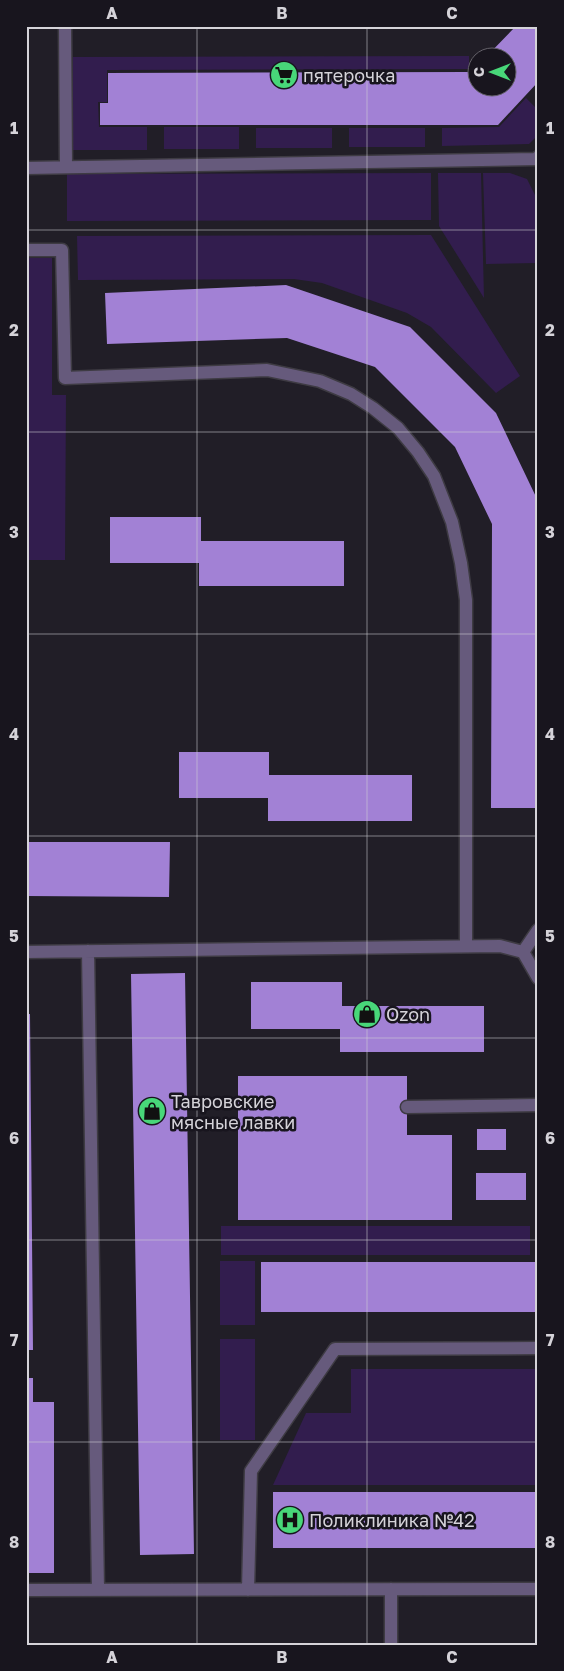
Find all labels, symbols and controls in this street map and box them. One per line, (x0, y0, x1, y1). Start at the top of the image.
text: A (106, 3, 118, 23)
text: B (276, 3, 288, 23)
text: C (446, 3, 458, 23)
north arrow (466, 48, 516, 98)
supermarket icon: пятерочка (269, 60, 299, 90)
place label: пятерочка (303, 64, 395, 86)
text: С (470, 67, 487, 77)
text: 1 (10, 118, 18, 138)
text: 1 (546, 118, 554, 138)
text: 2 (9, 320, 19, 340)
text: 2 (545, 320, 555, 340)
text: 3 (9, 522, 19, 542)
text: 3 (545, 522, 555, 542)
text: 4 (9, 724, 19, 744)
text: 4 (545, 724, 555, 744)
text: 5 (9, 926, 19, 946)
text: 5 (545, 926, 555, 946)
shop icon: Ozon (352, 999, 382, 1029)
place label: Ozon (386, 1003, 430, 1025)
place label: Тавровские мясные лавки (171, 1090, 295, 1133)
shop icon: Тавровские мясные лавки (137, 1096, 167, 1126)
text: 6 (9, 1128, 19, 1148)
text: 6 (545, 1128, 555, 1148)
text: 7 (10, 1330, 19, 1350)
text: 7 (546, 1330, 555, 1350)
hospital icon: Поликлиника №42 (275, 1505, 305, 1535)
place label: Поликлиника №42 (309, 1509, 475, 1531)
text: 8 (9, 1532, 19, 1552)
text: 8 (545, 1532, 555, 1552)
text: A (106, 1647, 118, 1667)
text: B (276, 1647, 288, 1667)
text: C (446, 1647, 458, 1667)

